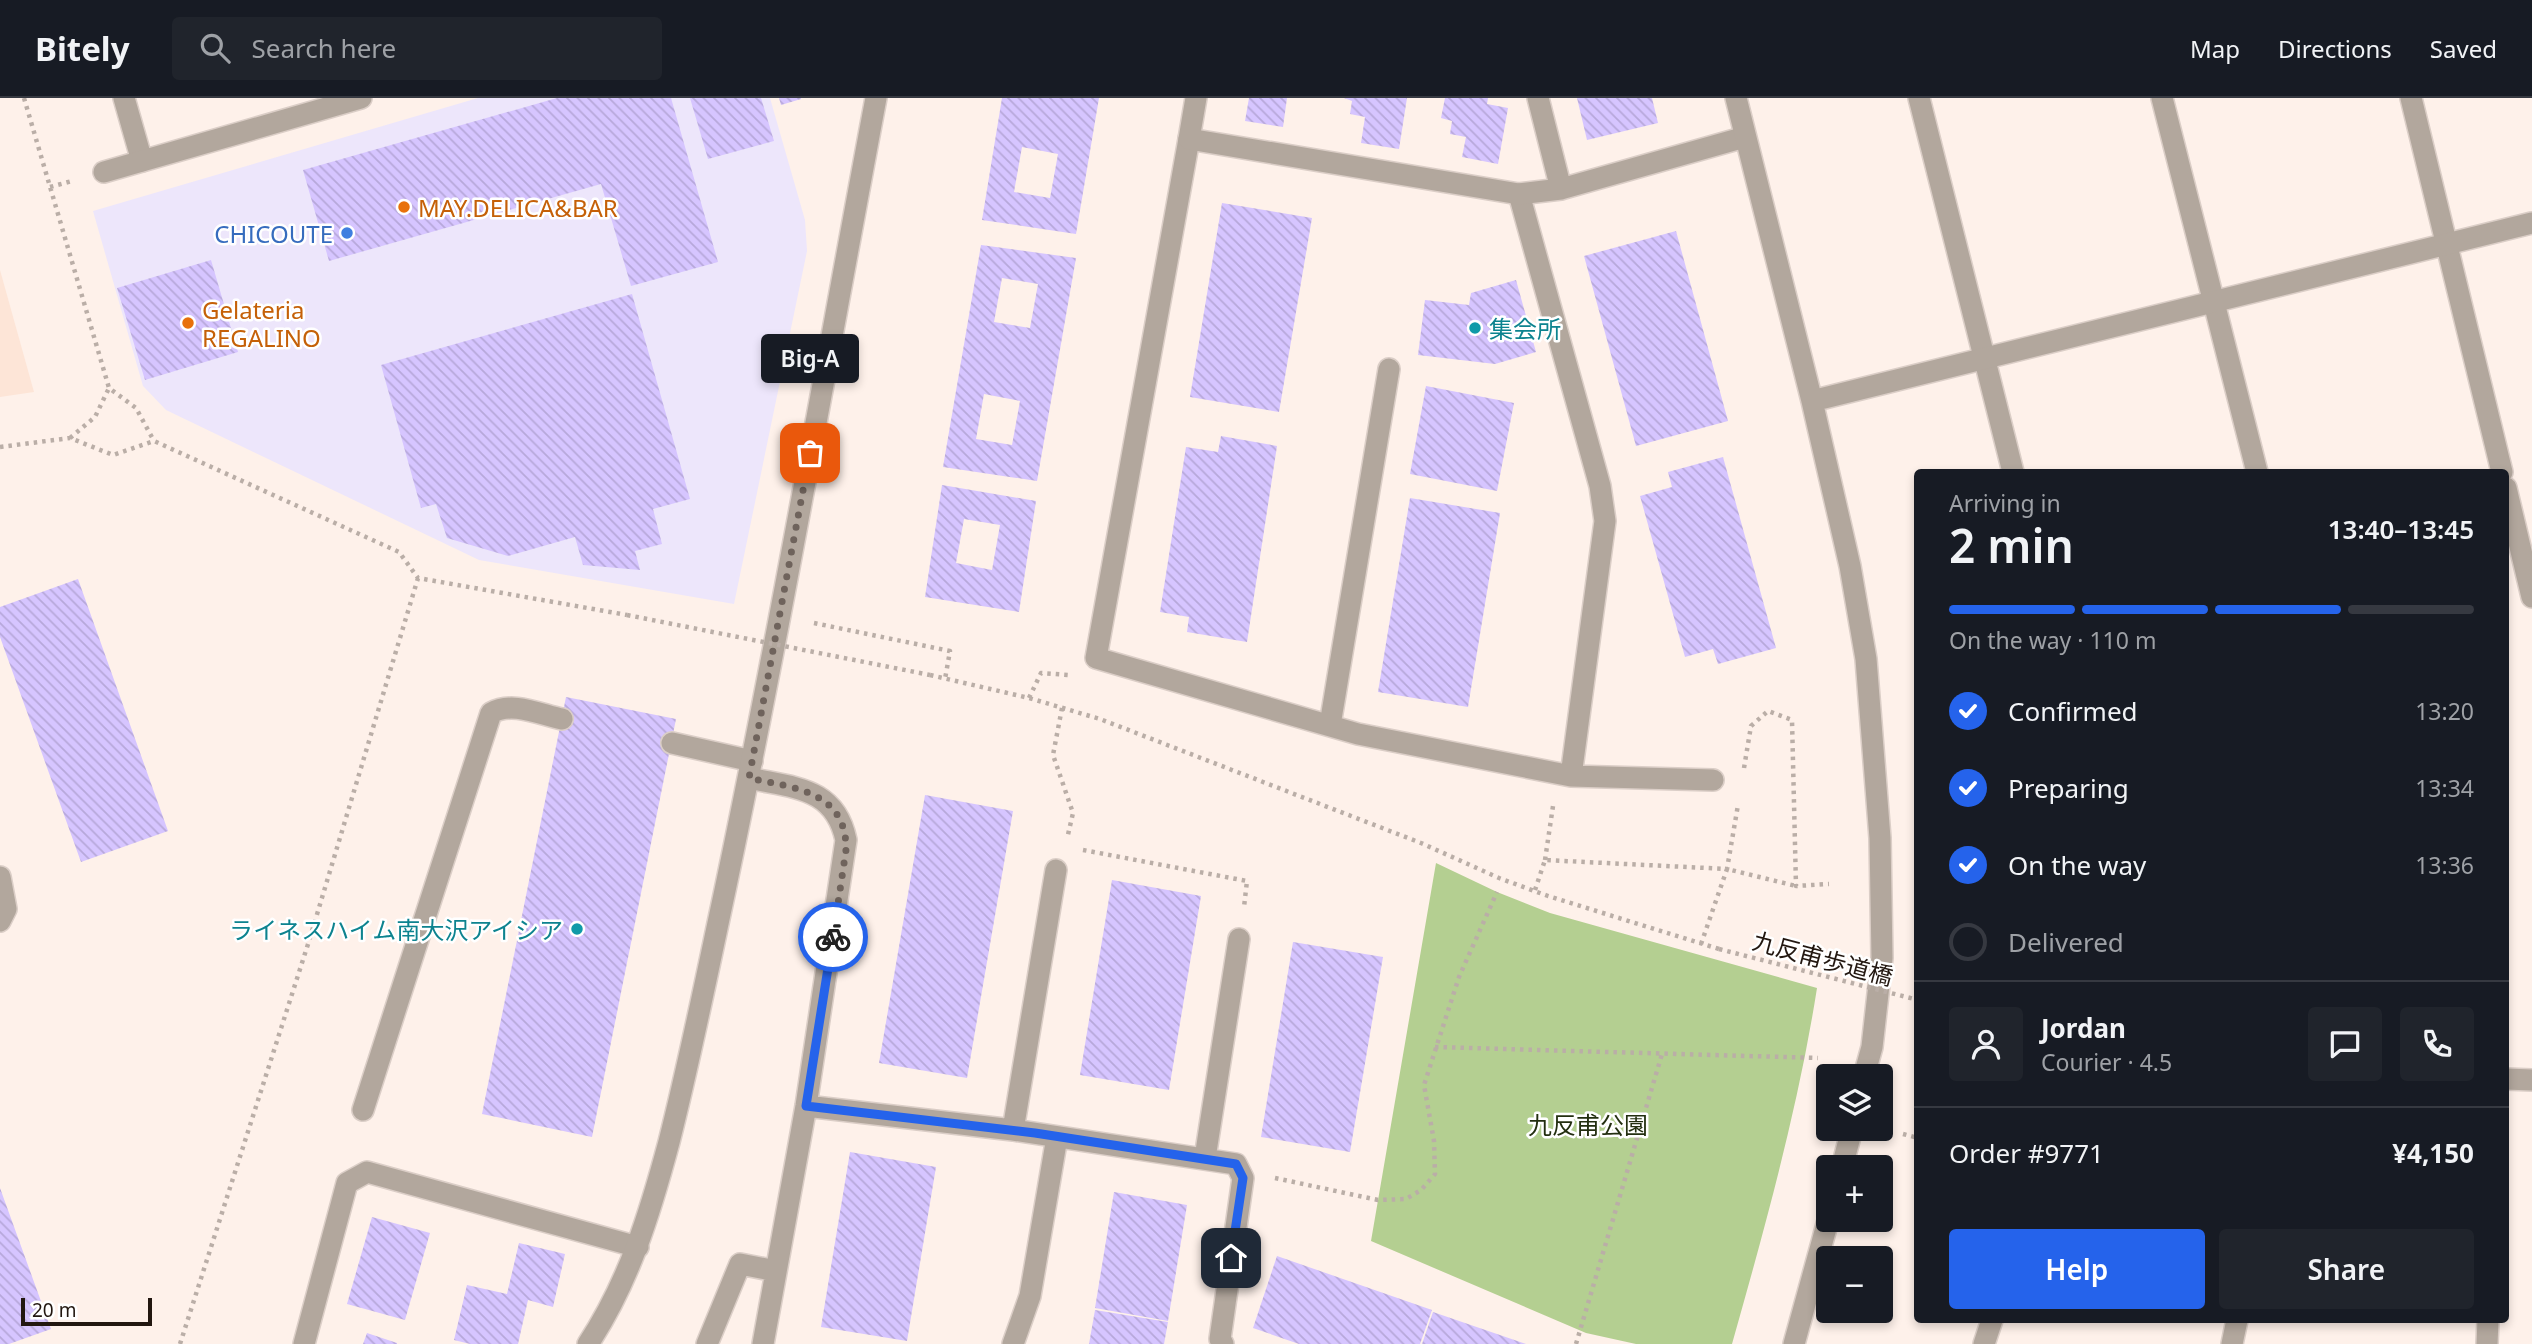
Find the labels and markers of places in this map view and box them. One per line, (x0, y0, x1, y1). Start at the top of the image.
place label: MAY.DELICA&BAR (418, 191, 618, 224)
marker: MAY.DELICA&BAR (396, 199, 412, 215)
place label: CHICOUTE (214, 217, 333, 250)
marker: CHICOUTE (339, 225, 355, 241)
place label: Gelateria REGALINO (202, 293, 321, 354)
place label: 集会所 (1489, 312, 1561, 345)
marker: Gelateria REGALINO (180, 315, 196, 331)
marker: 集会所 (1467, 320, 1483, 336)
callout: Big-A (761, 334, 859, 383)
pin (780, 423, 840, 483)
place label: ライネスハイム南大沢アイシア (229, 913, 563, 946)
marker: ライネスハイム南大沢アイシア (569, 921, 585, 937)
pin (1201, 1228, 1261, 1288)

